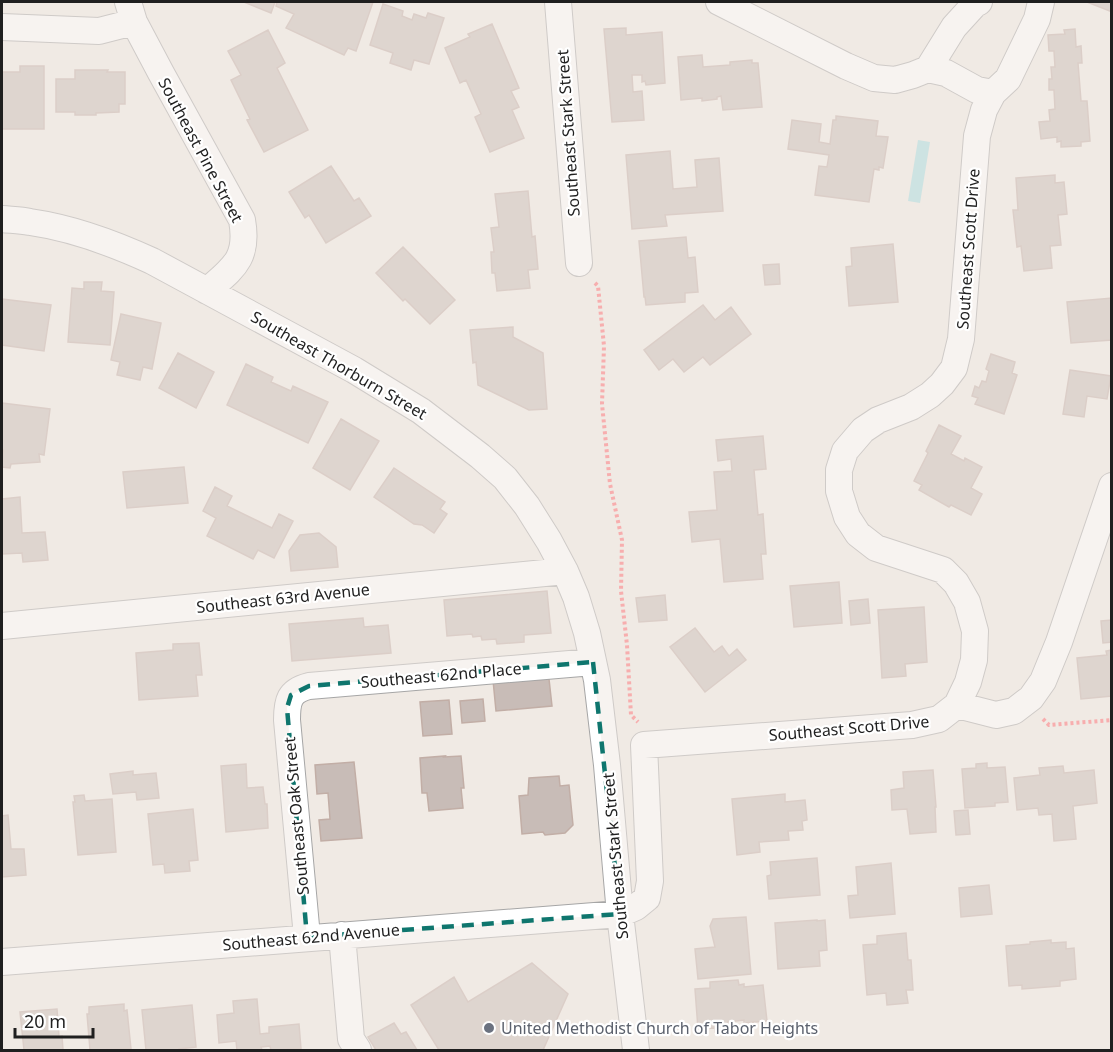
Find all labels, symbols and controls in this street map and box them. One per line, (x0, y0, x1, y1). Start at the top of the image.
street label: Southeast Stark Street (551, 49, 585, 217)
street label: Southeast Pine Street (153, 74, 249, 227)
street label: Southeast Scott Drive (951, 168, 985, 330)
street label: Southeast Thorburn Street (247, 306, 431, 425)
street label: Southeast 63rd Avenue (195, 578, 371, 618)
street label: Southeast 62nd Place (360, 657, 522, 693)
street label: Southeast Scott Drive (768, 710, 930, 746)
street label: Southeast Oak Street (278, 736, 314, 896)
street label: Southeast Stark Street (597, 772, 633, 940)
street label: Southeast 62nd Avenue (221, 918, 401, 956)
scale bar (15, 1001, 93, 1039)
text: 20 m (24, 1009, 66, 1033)
place label: United Methodist Church of Tabor Heights (501, 1017, 818, 1039)
marker: United Methodist Church of Tabor Heights (482, 1021, 496, 1035)

